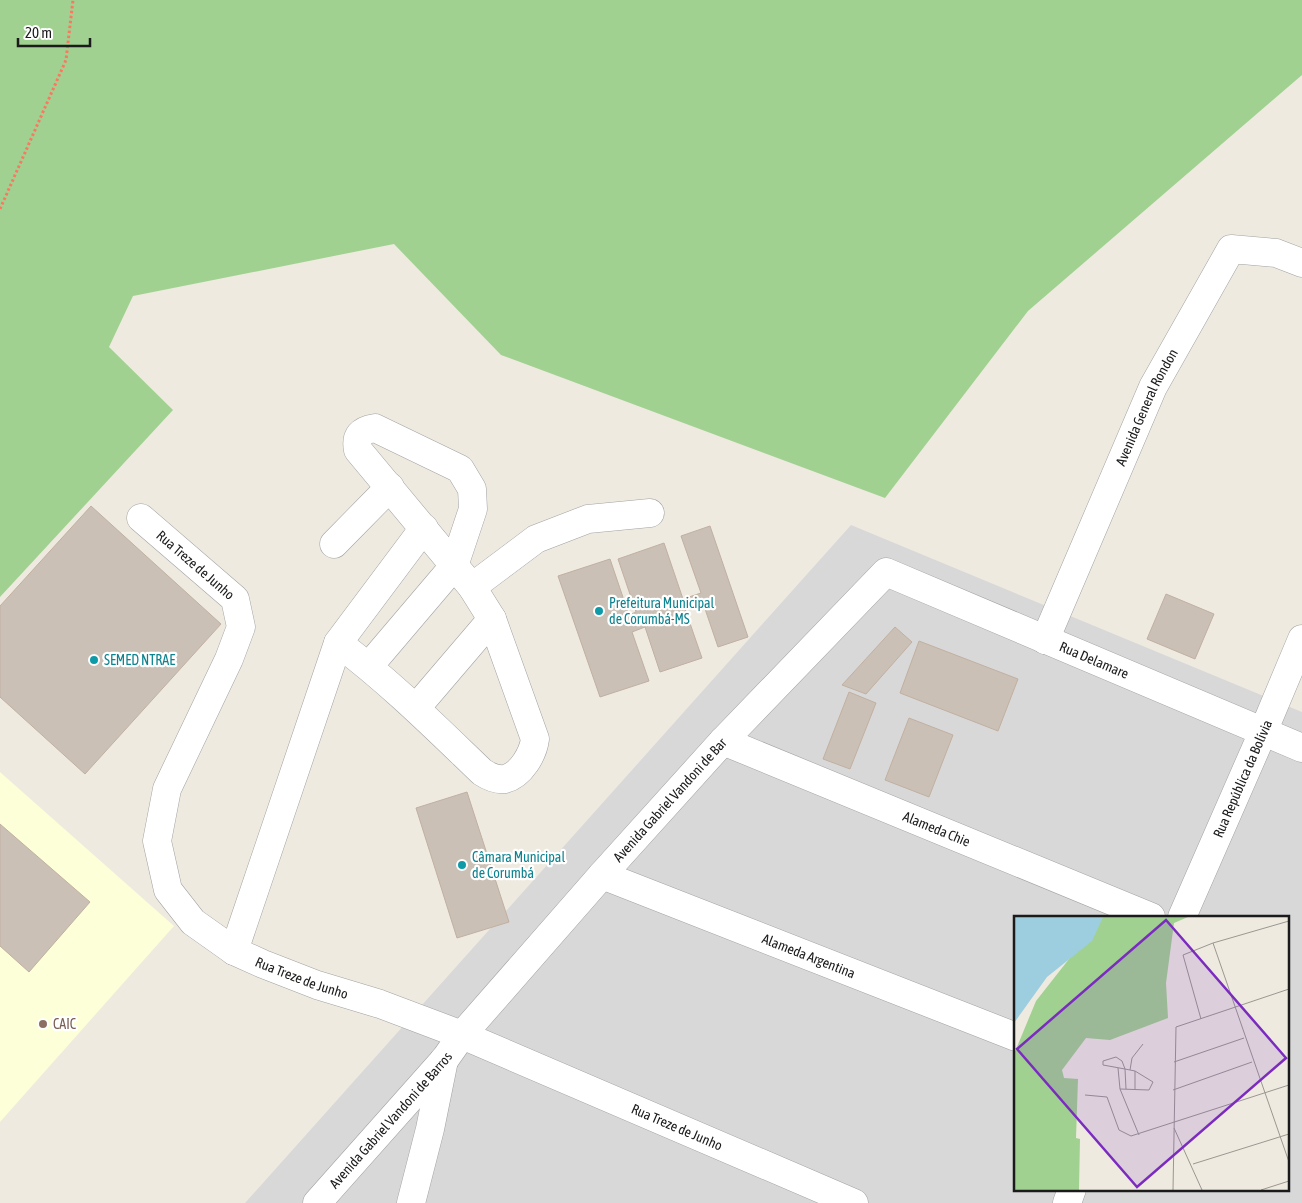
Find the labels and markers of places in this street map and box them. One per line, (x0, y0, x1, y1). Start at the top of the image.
place label: Prefeitura Municipal de Corumbá-MS (609, 595, 715, 627)
marker: Prefeitura Municipal de Corumbá-MS (593, 605, 605, 617)
place label: SEMED NTRAE (104, 652, 175, 668)
marker: SEMED NTRAE (88, 654, 100, 666)
place label: Câmara Municipal de Corumbá (472, 849, 565, 881)
marker: Câmara Municipal de Corumbá (456, 859, 468, 871)
place label: CAIC (53, 1016, 77, 1032)
marker: CAIC (37, 1018, 49, 1030)

